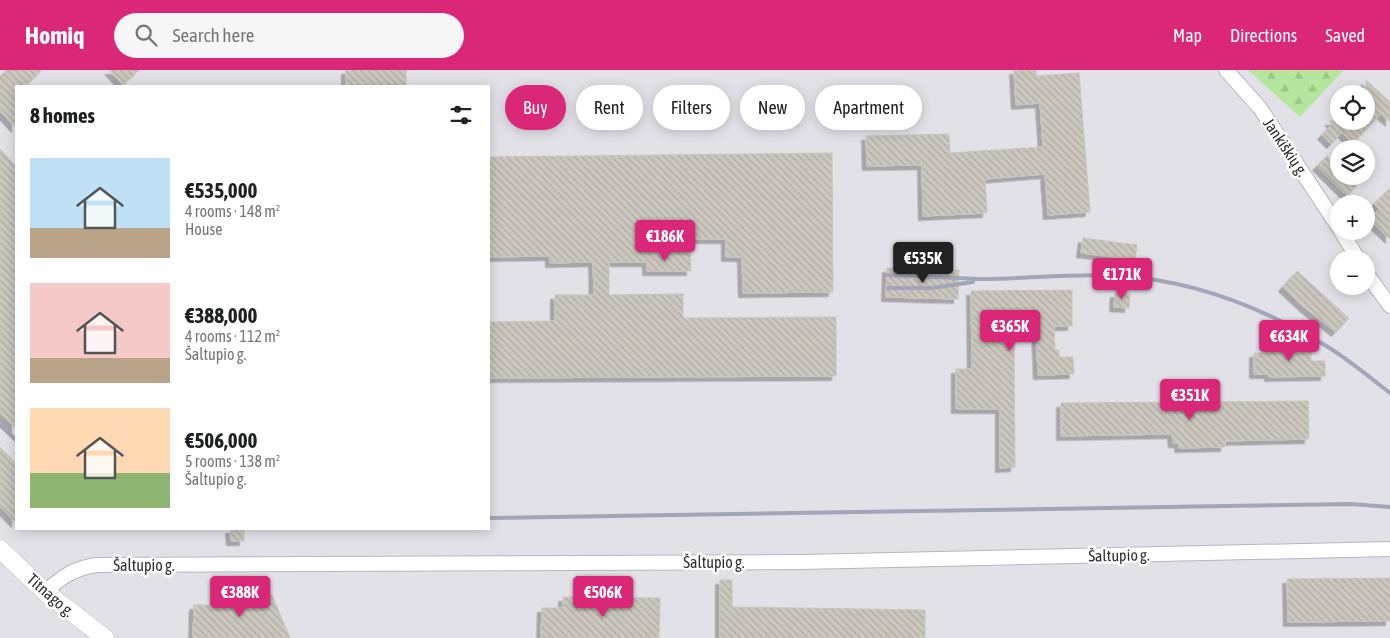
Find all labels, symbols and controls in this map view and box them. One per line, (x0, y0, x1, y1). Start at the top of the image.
search box (114, 13, 464, 58)
icon: search (132, 21, 160, 49)
text: Homiq (25, 22, 84, 49)
text: Search here (172, 24, 254, 46)
text: Map (1173, 25, 1202, 46)
text: Directions (1230, 25, 1297, 46)
text: Saved (1325, 25, 1365, 46)
chip: Buy (505, 85, 566, 130)
chip: Rent (576, 85, 643, 130)
chip: Filters (653, 85, 730, 130)
chip: New (740, 85, 805, 130)
chip: Apartment (815, 85, 922, 130)
map controls (1330, 85, 1375, 295)
button: locate (1330, 85, 1375, 130)
icon: filters (447, 101, 475, 129)
text: 8 homes (30, 103, 95, 127)
street label: Jankiškių g. (1259, 115, 1312, 180)
button: layers (1330, 140, 1375, 185)
icon: home (70, 178, 130, 238)
text: €535,000 (185, 178, 257, 202)
button: + (1330, 195, 1375, 240)
text: 4 rooms · 148 m² (185, 202, 280, 220)
text: House (185, 220, 222, 238)
pin: €186K (630, 220, 700, 262)
text: €186K (646, 227, 684, 245)
pin: €535K (888, 242, 958, 284)
text: €535K (904, 249, 942, 267)
button: − (1330, 250, 1375, 295)
pin: €171K (1087, 258, 1157, 300)
text: €171K (1103, 265, 1141, 283)
icon: home (70, 303, 130, 363)
text: €388,000 (185, 303, 257, 327)
pin: €365K (975, 310, 1045, 352)
text: €365K (991, 317, 1029, 335)
pin: €634K (1254, 320, 1324, 362)
text: 4 rooms · 112 m² (185, 327, 280, 345)
text: €634K (1270, 327, 1308, 345)
text: Šaltupio g. (185, 345, 246, 363)
pin: €351K (1155, 378, 1225, 421)
text: €351K (1171, 386, 1209, 404)
icon: home (70, 428, 130, 488)
text: €506,000 (185, 428, 257, 452)
text: 5 rooms · 138 m² (185, 452, 280, 470)
text: Šaltupio g. (185, 470, 246, 488)
street label: Šaltupio g. (1088, 545, 1150, 566)
street label: Šaltupio g. (683, 553, 745, 572)
street label: Šaltupio g. (113, 556, 175, 575)
street label: Titnago g. (23, 570, 78, 621)
pin: €388K (205, 576, 275, 618)
pin: €506K (568, 576, 638, 618)
text: €388K (221, 583, 259, 601)
text: €506K (584, 583, 622, 601)

